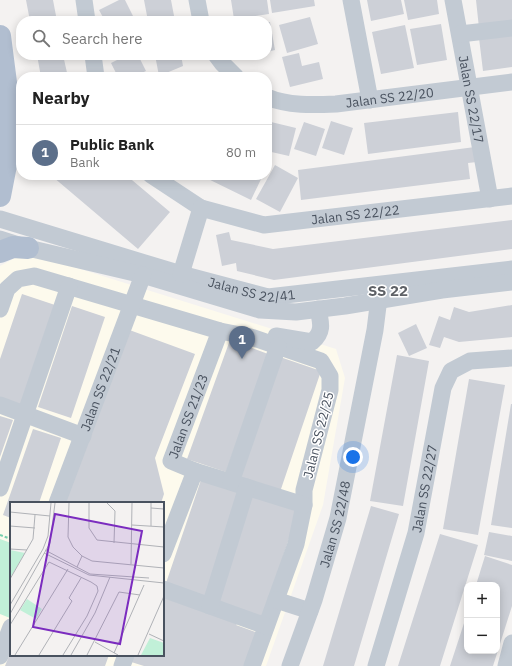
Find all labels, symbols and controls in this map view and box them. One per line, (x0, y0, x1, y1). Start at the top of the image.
search box (16, 16, 272, 60)
icon: search (30, 27, 52, 49)
text: Search here (62, 29, 142, 48)
street label: Jalan SS 22/17 (454, 54, 487, 145)
street label: Jalan SS 22/20 (345, 84, 435, 112)
text: Nearby (32, 87, 90, 109)
text: Public Bank (70, 135, 154, 154)
text: 1 (41, 144, 49, 161)
text: 80 m (226, 144, 256, 161)
text: Bank (70, 154, 100, 171)
street label: Jalan SS 22/22 (310, 201, 400, 228)
street label: Jalan SS 22/41 (206, 274, 296, 306)
district label: SS 22 (368, 281, 408, 300)
pin: 1 (229, 326, 255, 359)
street label: Jalan SS 22/21 (77, 344, 124, 434)
street label: Jalan SS 21/23 (165, 372, 212, 461)
street label: Jalan SS 22/25 (300, 390, 337, 480)
street label: Jalan SS 22/27 (408, 443, 441, 534)
your location (343, 447, 363, 467)
street label: Jalan SS 22/48 (316, 479, 354, 570)
inset map (10, 502, 164, 656)
map controls (464, 582, 500, 654)
button: + (464, 582, 500, 618)
button: − (464, 618, 500, 654)

